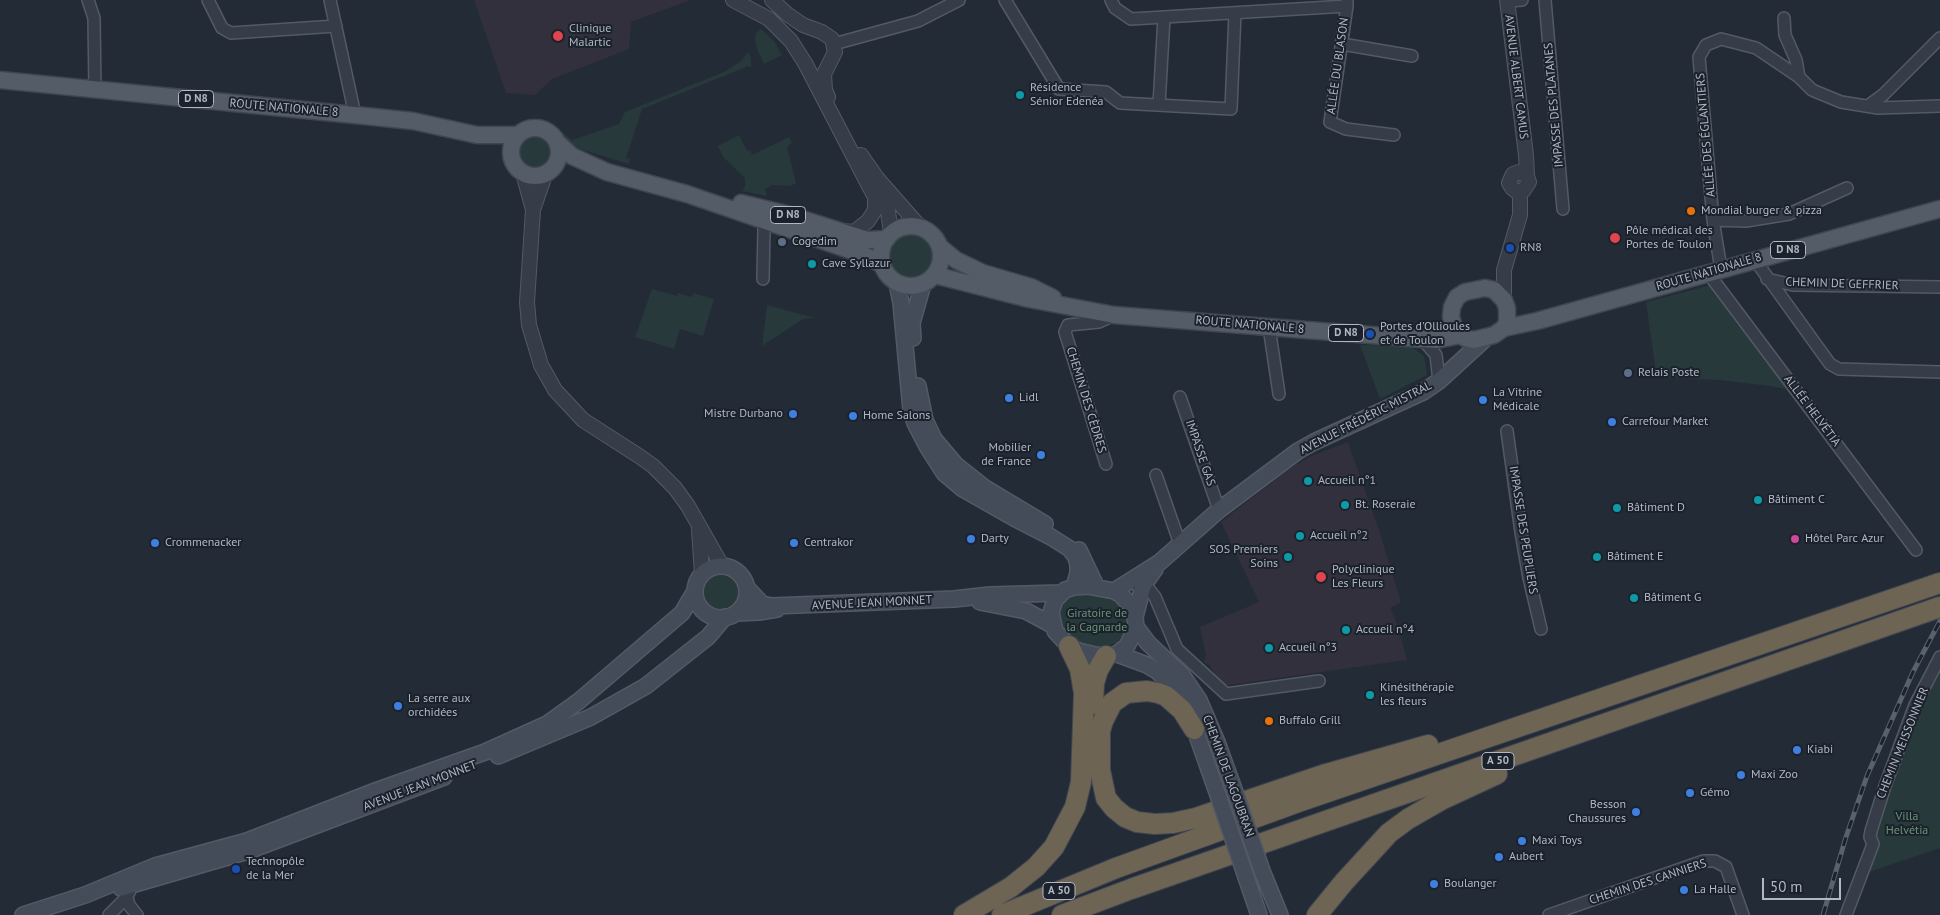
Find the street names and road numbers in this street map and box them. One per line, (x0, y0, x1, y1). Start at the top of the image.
street label: AVENUE ALBERT CAMUS (1501, 14, 1531, 140)
street label: ALLÉE DU BLASON (1324, 17, 1352, 115)
street label: IMPASSE DES PLATANES (1541, 42, 1567, 168)
street label: ALLÉE DES ÉGLANTIERS (1693, 72, 1719, 198)
road number: D N8 (178, 90, 214, 108)
street label: ROUTE NATIONALE 8 (229, 96, 339, 120)
road number: D N8 (770, 206, 806, 224)
road number: D N8 (1770, 242, 1806, 258)
street label: ROUTE NATIONALE 8 (1655, 250, 1763, 294)
street label: CHEMIN DE GEFFRIER (1785, 275, 1899, 293)
street label: ROUTE NATIONALE 8 (1195, 313, 1305, 337)
road number: D N8 (1328, 324, 1364, 342)
street label: CHEMIN DES CÈDRES (1063, 345, 1109, 455)
street label: ALLÉE HELVÉTIA (1781, 373, 1843, 449)
street label: AVENUE FRÉDÉRIC MISTRAL (1298, 378, 1434, 458)
street label: IMPASSE GAS (1182, 418, 1218, 488)
street label: IMPASSE DES PEUPLIERS (1506, 465, 1540, 595)
street label: AVENUE JEAN MONNET (811, 593, 933, 613)
street label: CHEMIN MEISSONNIER (1874, 685, 1932, 801)
street label: CHEMIN DE LAGOUBRAN (1199, 713, 1257, 839)
road number: A 50 (1482, 752, 1514, 769)
street label: AVENUE JEAN MONNET (361, 758, 479, 814)
street label: CHEMIN DES CANNIERS (1587, 856, 1709, 908)
road number: A 50 (1043, 882, 1075, 899)

